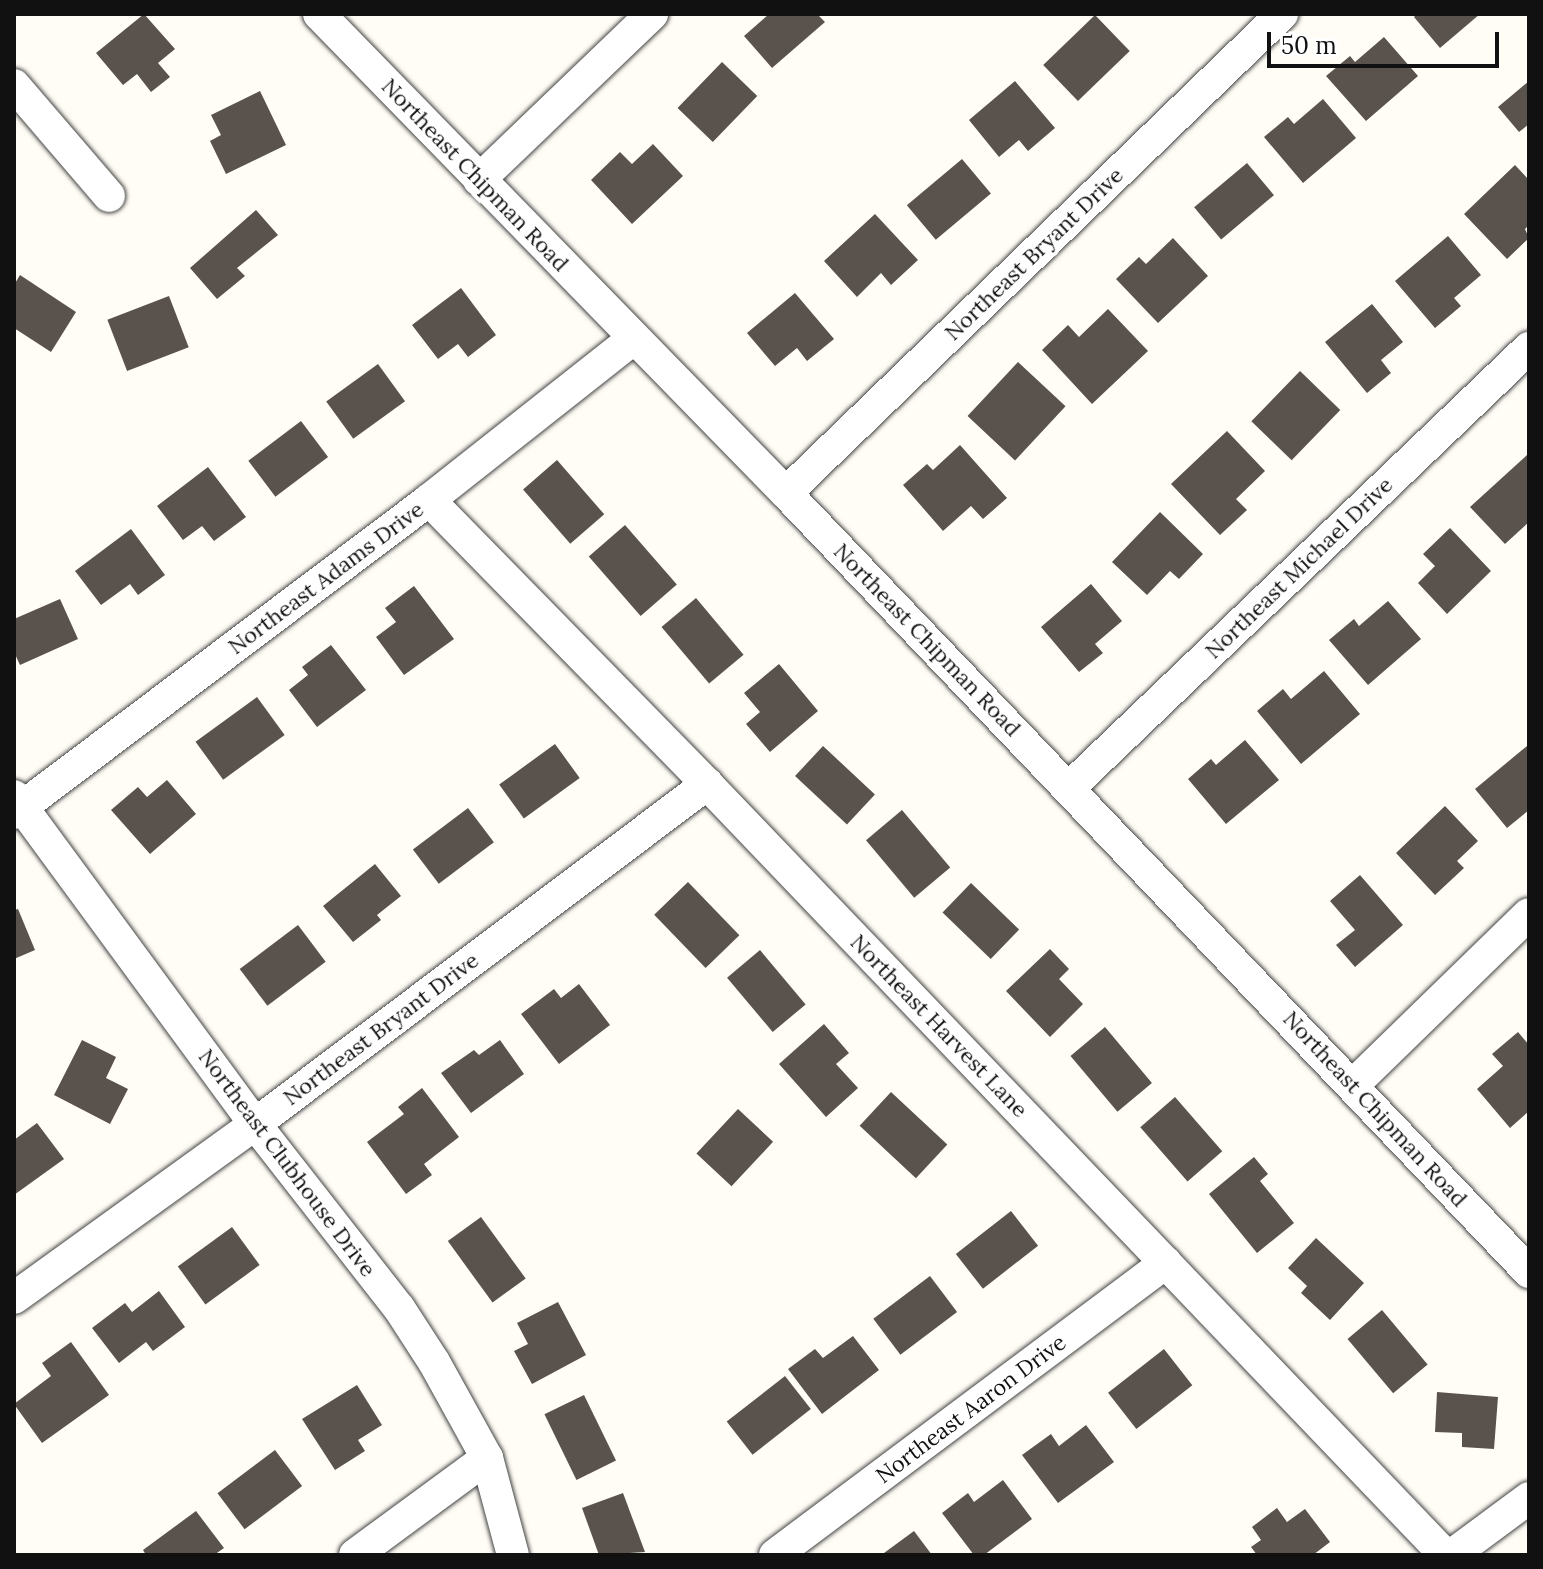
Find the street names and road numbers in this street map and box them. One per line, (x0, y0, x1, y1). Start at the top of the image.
street label: Northeast Chipman Road (376, 73, 574, 277)
street label: Northeast Bryant Drive (939, 162, 1129, 346)
street label: Northeast Michael Drive (1200, 472, 1398, 664)
street label: Northeast Adams Drive (223, 496, 429, 660)
street label: Northeast Chipman Road (828, 538, 1026, 742)
street label: Northeast Harvest Lane (845, 929, 1033, 1123)
street label: Northeast Bryant Drive (278, 947, 484, 1111)
street label: Northeast Chipman Road (1278, 1006, 1472, 1212)
street label: Northeast Clubhouse Drive (193, 1044, 381, 1282)
street label: Northeast Aaron Drive (871, 1329, 1071, 1489)

